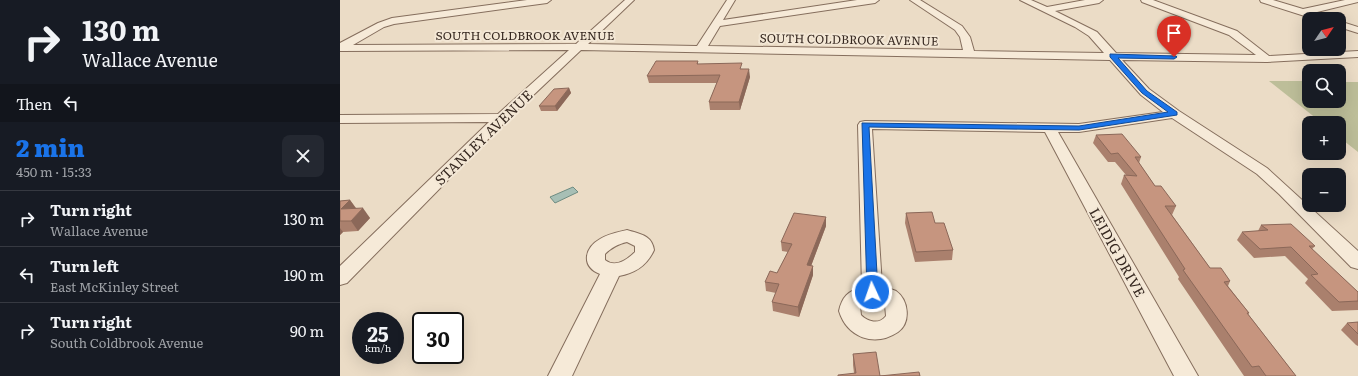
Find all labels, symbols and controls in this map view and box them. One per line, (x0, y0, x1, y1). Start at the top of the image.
text: 130 m (82, 8, 160, 50)
north arrow (1302, 12, 1346, 56)
map controls (1302, 12, 1346, 212)
icon: right (16, 16, 68, 68)
pin (1157, 16, 1191, 57)
icon: arrive (1163, 22, 1185, 44)
street label: SOUTH COLDBROOK AVENUE (436, 26, 615, 44)
street label: SOUTH COLDBROOK AVENUE (759, 28, 939, 50)
text: Wallace Avenue (82, 46, 218, 73)
button: search (1302, 64, 1346, 108)
street label: STANLEY AVENUE (430, 85, 537, 189)
text: Then (16, 92, 52, 115)
icon: left (60, 92, 82, 114)
button: + (1302, 116, 1346, 160)
text: 2 min (16, 129, 85, 164)
button: close (282, 135, 324, 177)
text: 450 m · 15:33 (16, 162, 92, 181)
button: − (1302, 168, 1346, 212)
text: Turn right (50, 198, 132, 221)
street label: LEIDIG DRIVE (1085, 204, 1151, 300)
text: 130 m (284, 207, 324, 230)
icon: right (16, 208, 38, 230)
text: Wallace Avenue (50, 221, 148, 240)
text: Turn left (50, 254, 119, 277)
text: 190 m (284, 263, 324, 286)
icon: left (16, 264, 38, 286)
position arrow (851, 271, 893, 313)
text: East McKinley Street (50, 277, 179, 296)
text: Turn right (50, 310, 132, 333)
speed limit sign: 30 (412, 312, 464, 364)
text: 25 (367, 318, 389, 348)
text: 90 m (290, 319, 324, 342)
icon: right (16, 320, 38, 342)
text: South Coldbrook Avenue (50, 333, 203, 352)
text: km/h (365, 340, 391, 355)

